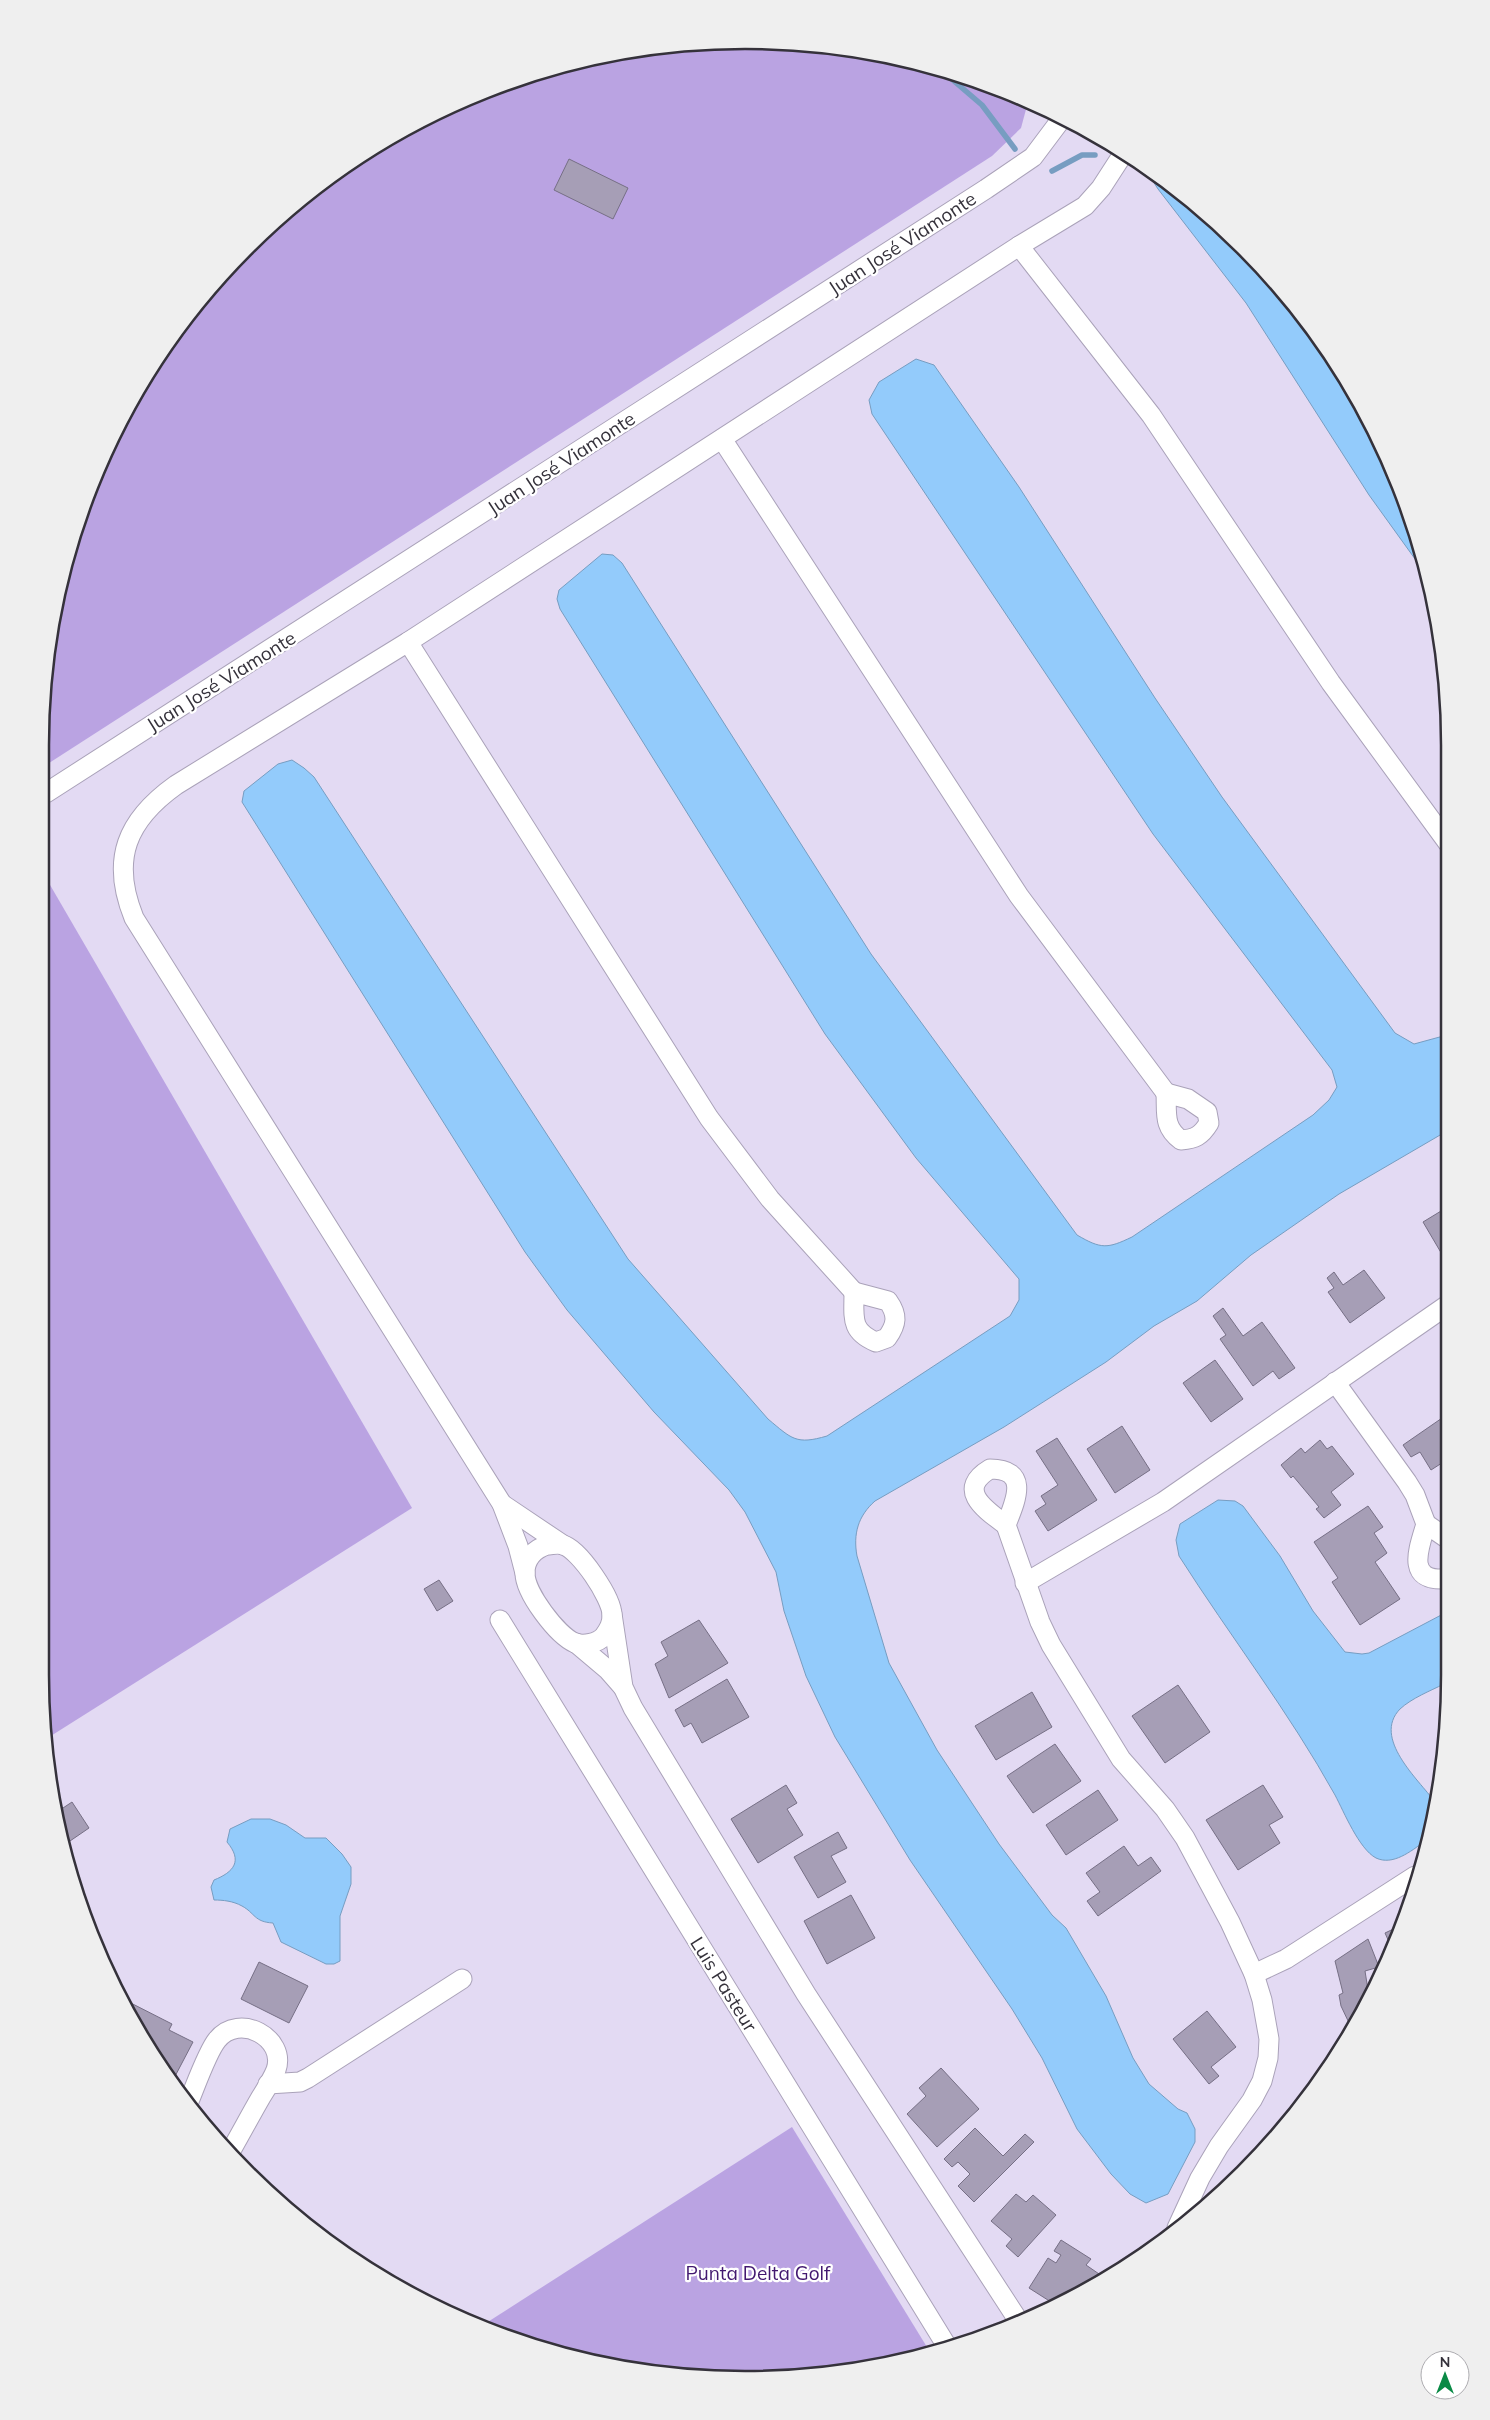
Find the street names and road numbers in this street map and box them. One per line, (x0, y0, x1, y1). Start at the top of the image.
street label: Juan José Viamonte (824, 186, 980, 300)
street label: Juan José Viamonte (483, 406, 639, 520)
street label: Juan José Viamonte (142, 625, 300, 737)
street label: Luis Pasteur (685, 1932, 763, 2036)

